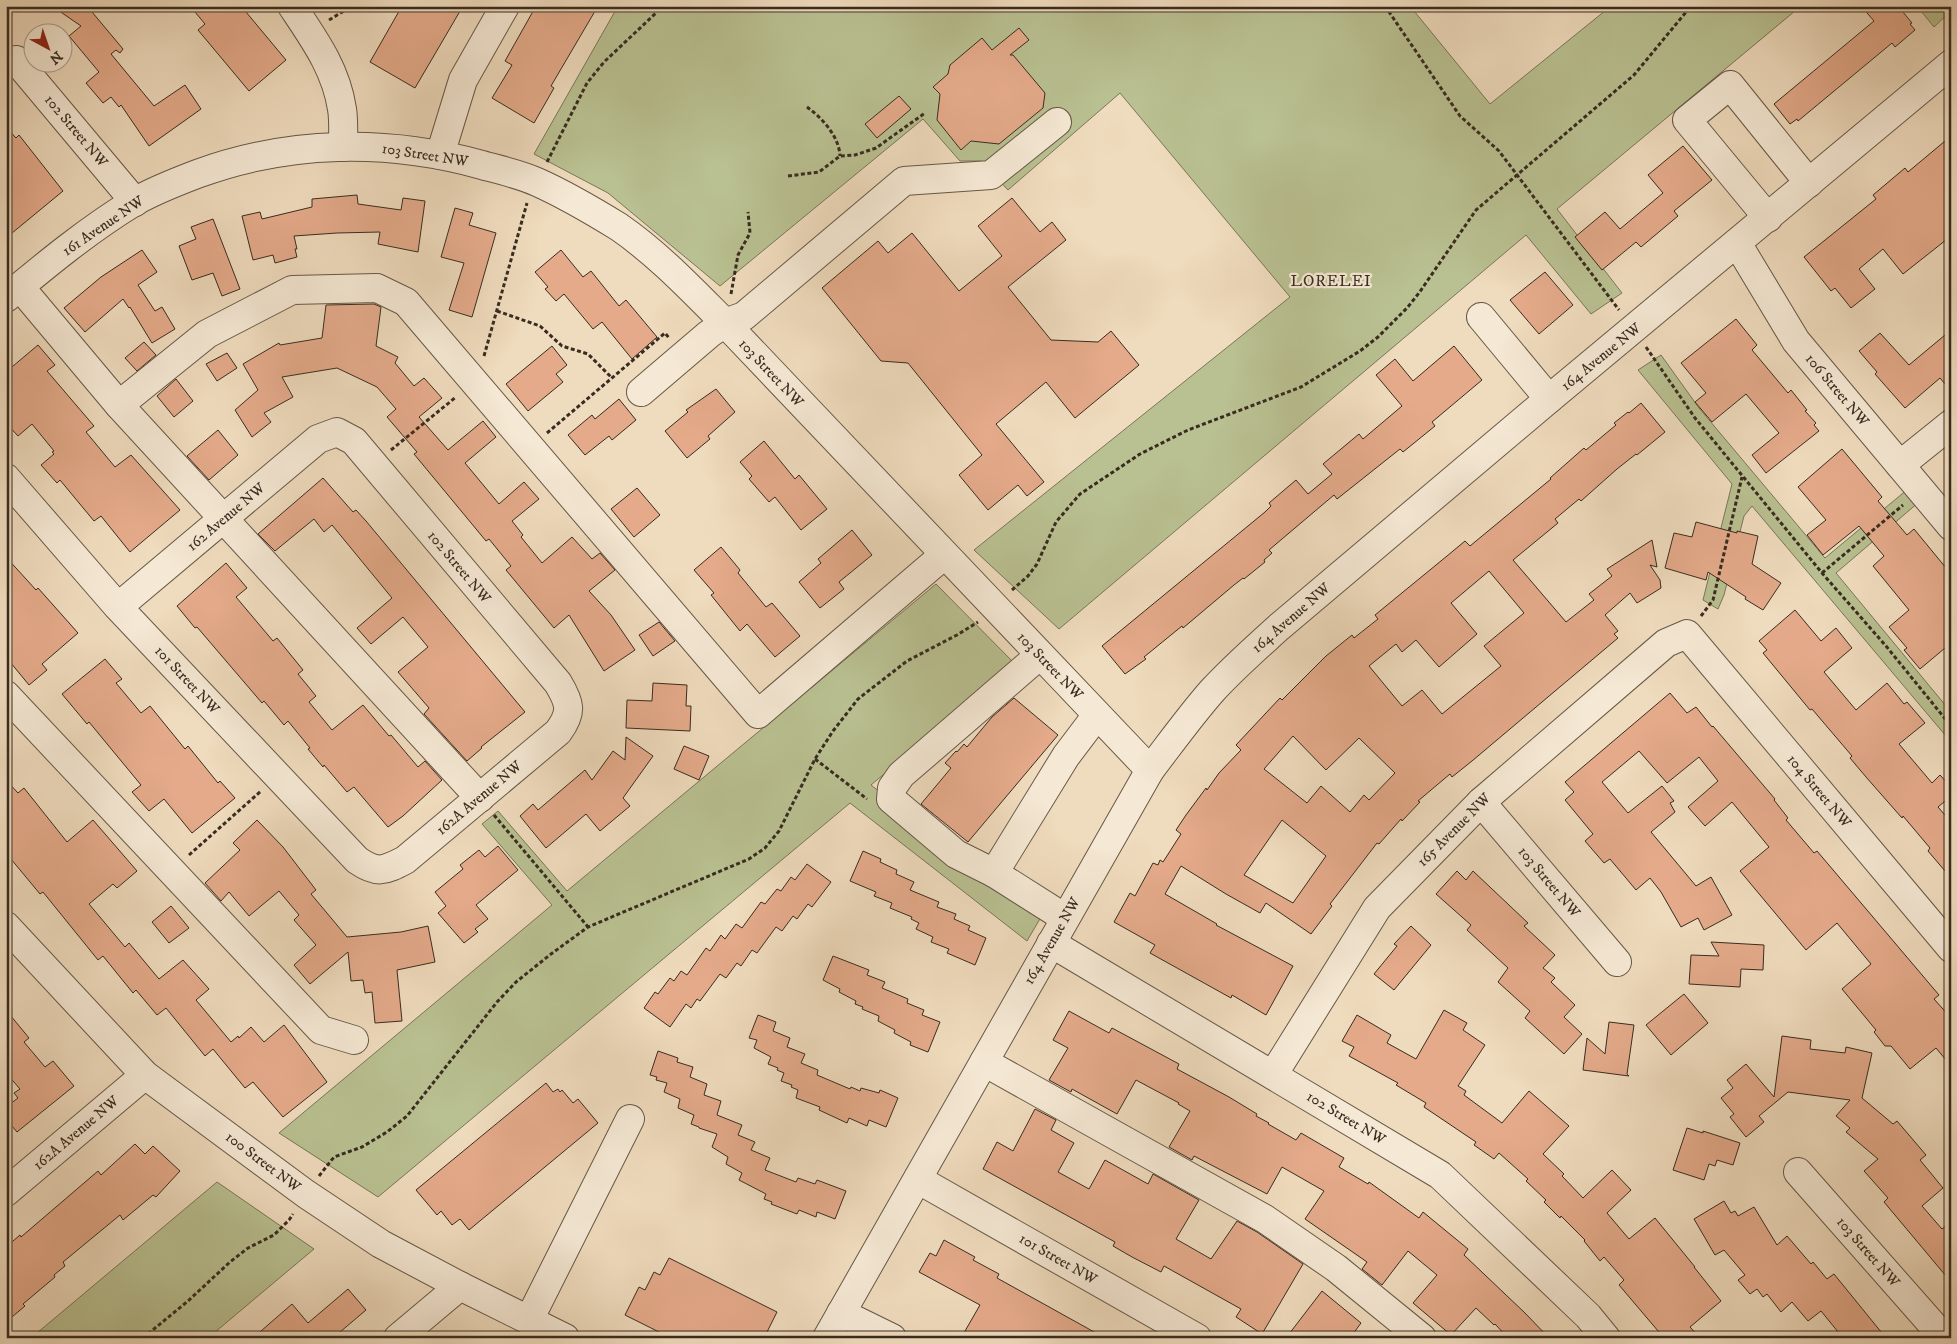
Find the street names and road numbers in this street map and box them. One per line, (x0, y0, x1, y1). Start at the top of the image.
street label: 102 Street NW (40, 91, 112, 171)
street label: 103 Street NW (381, 139, 470, 171)
street label: 161 Avenue NW (59, 192, 148, 260)
street label: 164 Avenue NW (1557, 319, 1645, 395)
street label: 103 Street NW (734, 335, 808, 412)
street label: 106 Street NW (1801, 350, 1873, 431)
street label: 162 Avenue NW (183, 479, 269, 555)
street label: 102 Street NW (423, 527, 495, 607)
street label: 164 Avenue NW (1248, 579, 1334, 657)
street label: 103 Street NW (1013, 628, 1087, 704)
street label: 101 Street NW (150, 642, 224, 718)
street label: 104 Street NW (1783, 750, 1855, 832)
street label: 162A Avenue NW (432, 757, 526, 839)
street label: 165 Avenue NW (1413, 789, 1495, 871)
street label: 103 Street NW (1514, 843, 1584, 922)
street label: 164 Avenue NW (1019, 894, 1085, 988)
street label: 102 Street NW (1303, 1087, 1389, 1149)
street label: 162A Avenue NW (29, 1092, 123, 1174)
street label: 100 Street NW (222, 1127, 305, 1197)
street label: 103 Street NW (1832, 1213, 1904, 1291)
street label: 101 Street NW (1016, 1229, 1101, 1289)

